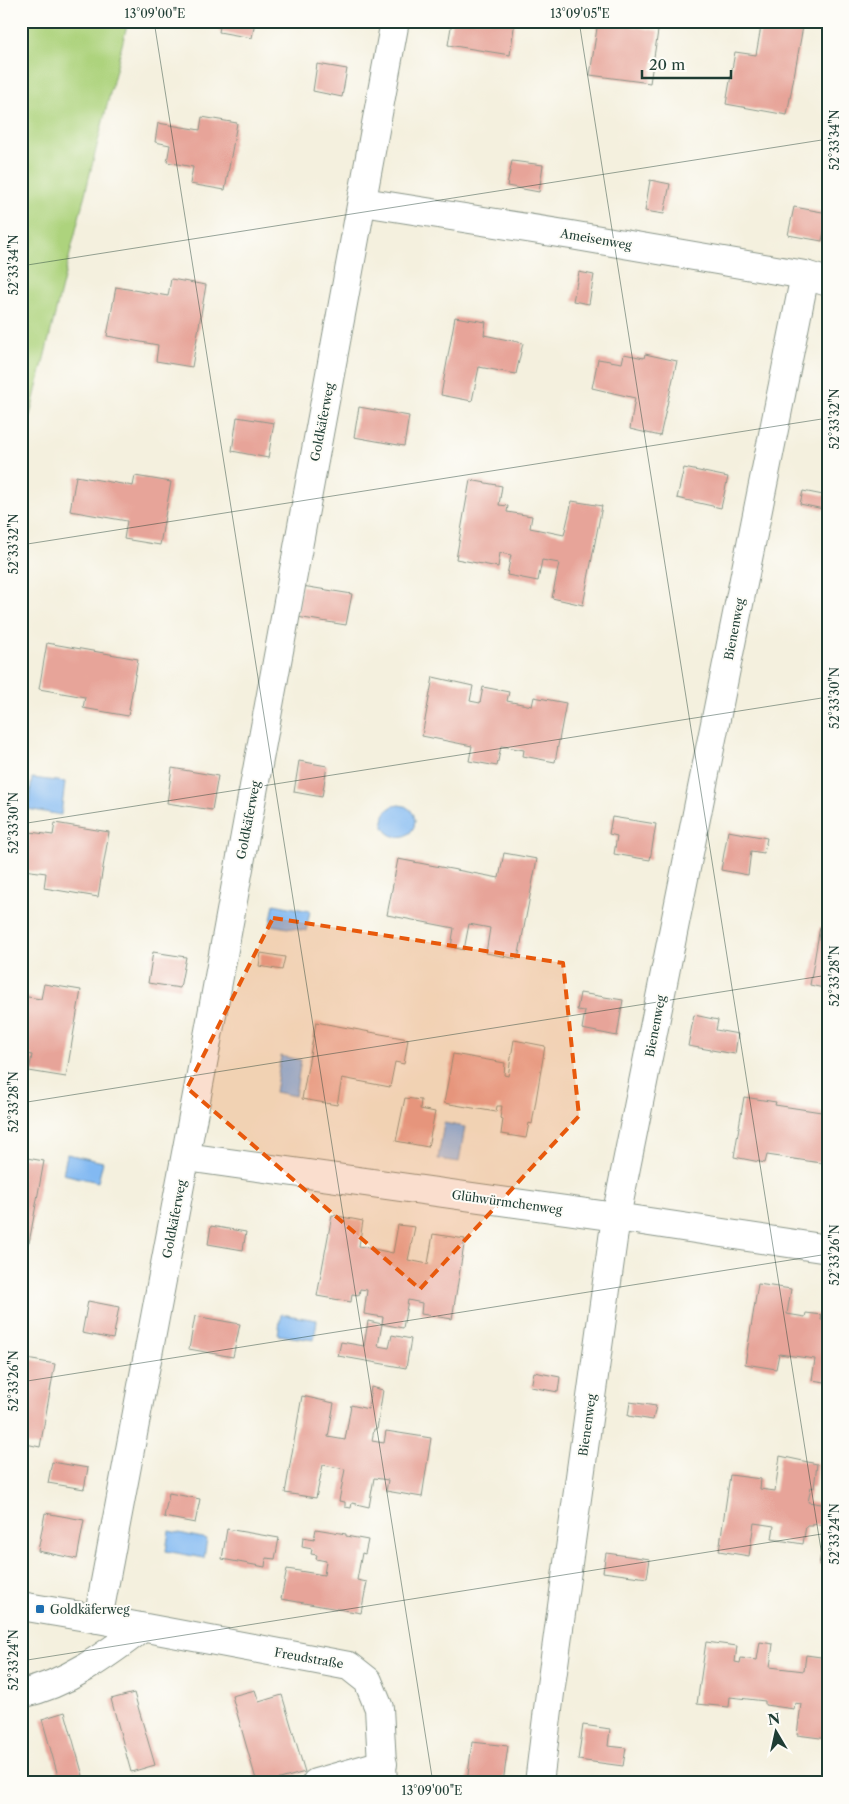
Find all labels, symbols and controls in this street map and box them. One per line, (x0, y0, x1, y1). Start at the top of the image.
text: 13°09'00"E (125, 6, 185, 21)
text: 13°09'05"E (550, 6, 610, 21)
scale bar (642, 48, 730, 80)
text: 20 m (649, 55, 685, 74)
text: 52°33'34"N (827, 109, 842, 170)
street label: Ameisenweg (558, 225, 634, 253)
text: 52°33'34"N (6, 234, 21, 295)
street label: Goldkäferweg (307, 381, 337, 462)
text: 52°33'32"N (827, 388, 842, 450)
text: 52°33'32"N (6, 513, 21, 575)
street label: Bienenweg (721, 596, 747, 661)
text: 52°33'30"N (827, 667, 842, 729)
street label: Goldkäferweg (233, 779, 263, 860)
text: 52°33'30"N (6, 792, 21, 854)
text: 52°33'28"N (827, 945, 842, 1007)
street label: Bienenweg (642, 993, 668, 1058)
text: 52°33'28"N (6, 1071, 21, 1133)
street label: Goldkäferweg (159, 1178, 189, 1259)
street label: Glühwürmchenweg (451, 1187, 564, 1217)
text: 52°33'26"N (827, 1224, 842, 1286)
text: 52°33'26"N (6, 1350, 21, 1412)
street label: Bienenweg (575, 1392, 599, 1457)
text: 52°33'24"N (827, 1503, 842, 1565)
place label: Goldkäferweg (50, 1602, 130, 1617)
marker: Goldkäferweg (34, 1603, 46, 1615)
text: 52°33'24"N (6, 1629, 21, 1691)
street label: Freudstraße (273, 1645, 345, 1671)
north arrow (752, 1706, 802, 1756)
text: N (767, 1709, 781, 1729)
text: 13°09'00"E (402, 1783, 462, 1798)

